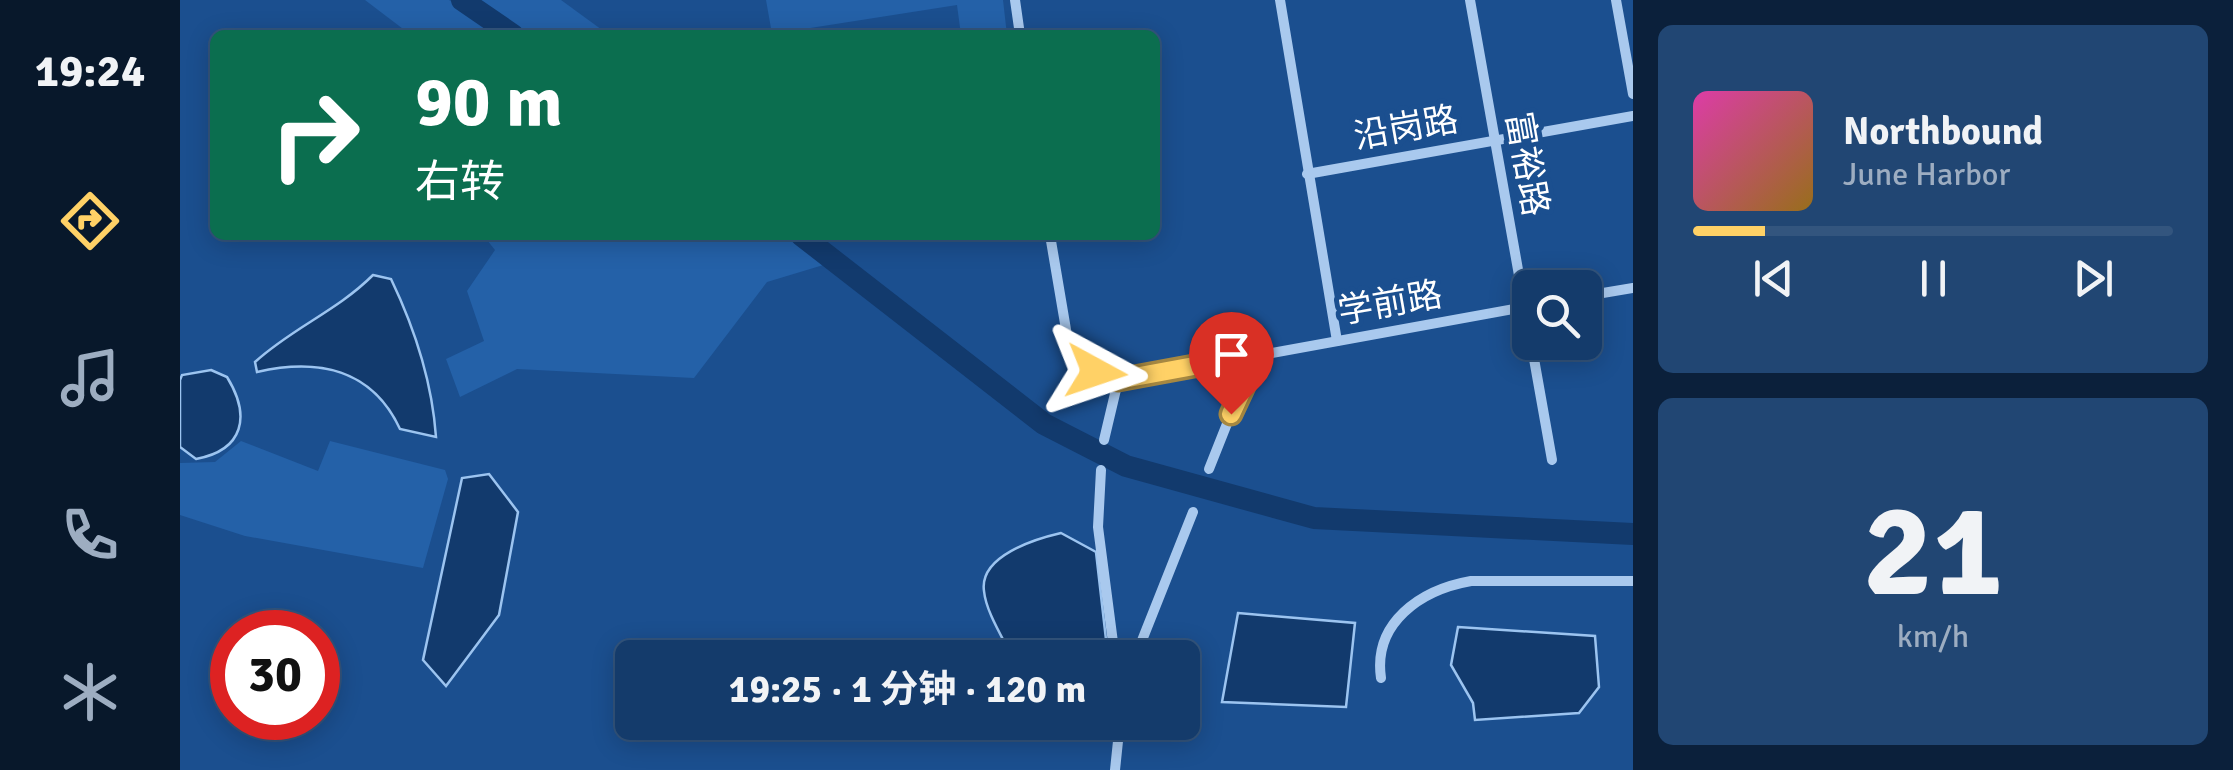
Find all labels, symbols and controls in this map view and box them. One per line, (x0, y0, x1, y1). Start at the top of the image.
text: 19:24 (35, 44, 145, 99)
text: 90 m (415, 59, 563, 145)
icon: right (250, 70, 380, 200)
street label: 沿岗路 (1351, 98, 1461, 158)
text: Northbound (1843, 108, 2043, 155)
street label: 富裕路 (1497, 109, 1557, 219)
text: 右转 (415, 155, 505, 210)
text: June Harbor (1843, 155, 2010, 194)
icon: directions (55, 186, 125, 256)
icon: previous (1746, 251, 1801, 306)
icon: pause (1906, 251, 1961, 306)
icon: next (2066, 251, 2121, 306)
map controls (1512, 270, 1602, 360)
button: search (1512, 270, 1602, 360)
street label: 学前路 (1335, 273, 1445, 333)
pin (1189, 312, 1274, 415)
position arrow (1044, 320, 1148, 424)
icon: arrive (1204, 327, 1259, 382)
icon: music (55, 343, 125, 413)
text: 21 (1863, 472, 2003, 632)
icon: phone (55, 500, 125, 570)
speed limit sign: 30 (210, 610, 340, 740)
text: km/h (1897, 617, 1969, 656)
icon: climate (55, 657, 125, 727)
text: 19:25 · 1 分钟 · 120 m (729, 666, 1086, 713)

